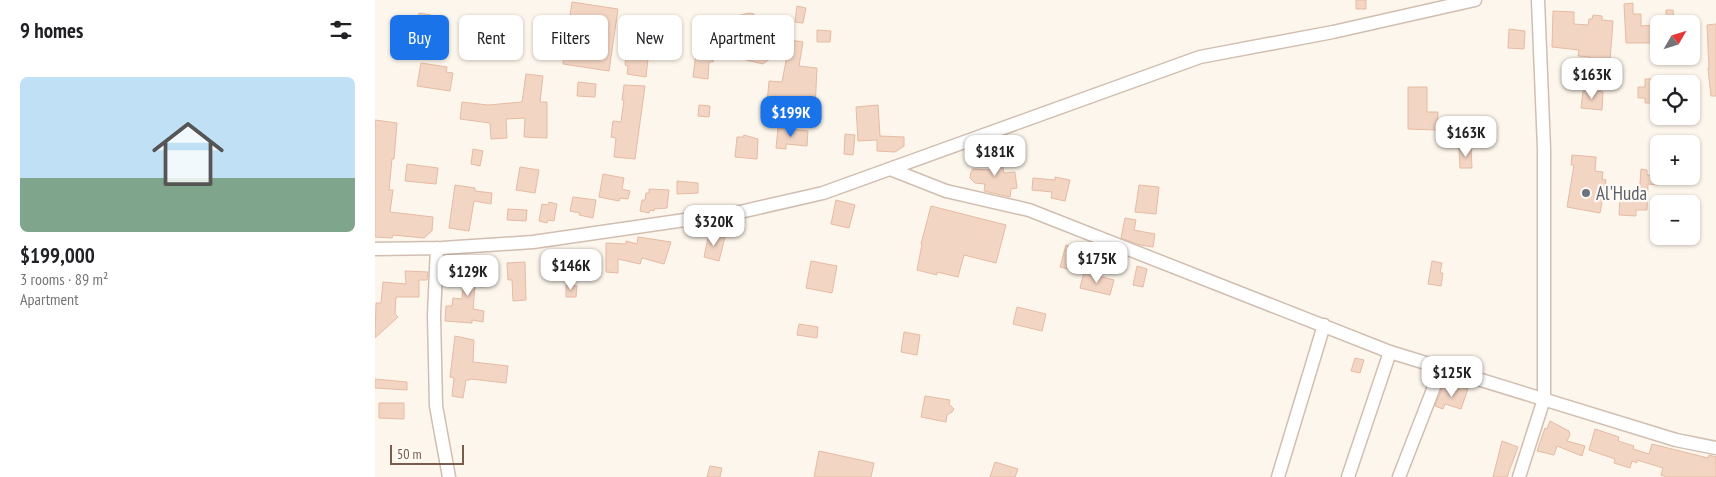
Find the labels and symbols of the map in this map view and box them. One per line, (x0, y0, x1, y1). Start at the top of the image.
north arrow (1650, 15, 1700, 65)
pin: $163K (1557, 58, 1627, 100)
pin: $199K (756, 96, 826, 138)
pin: $163K (1431, 116, 1501, 158)
pin: $181K (960, 134, 1030, 177)
place label: Al'Huda (1596, 181, 1647, 205)
marker: Al'Huda (1580, 187, 1592, 199)
pin: $320K (679, 204, 749, 247)
pin: $175K (1062, 242, 1132, 284)
pin: $146K (536, 248, 606, 291)
pin: $129K (433, 254, 503, 297)
pin: $125K (1417, 356, 1487, 398)
scale bar (390, 442, 464, 465)

